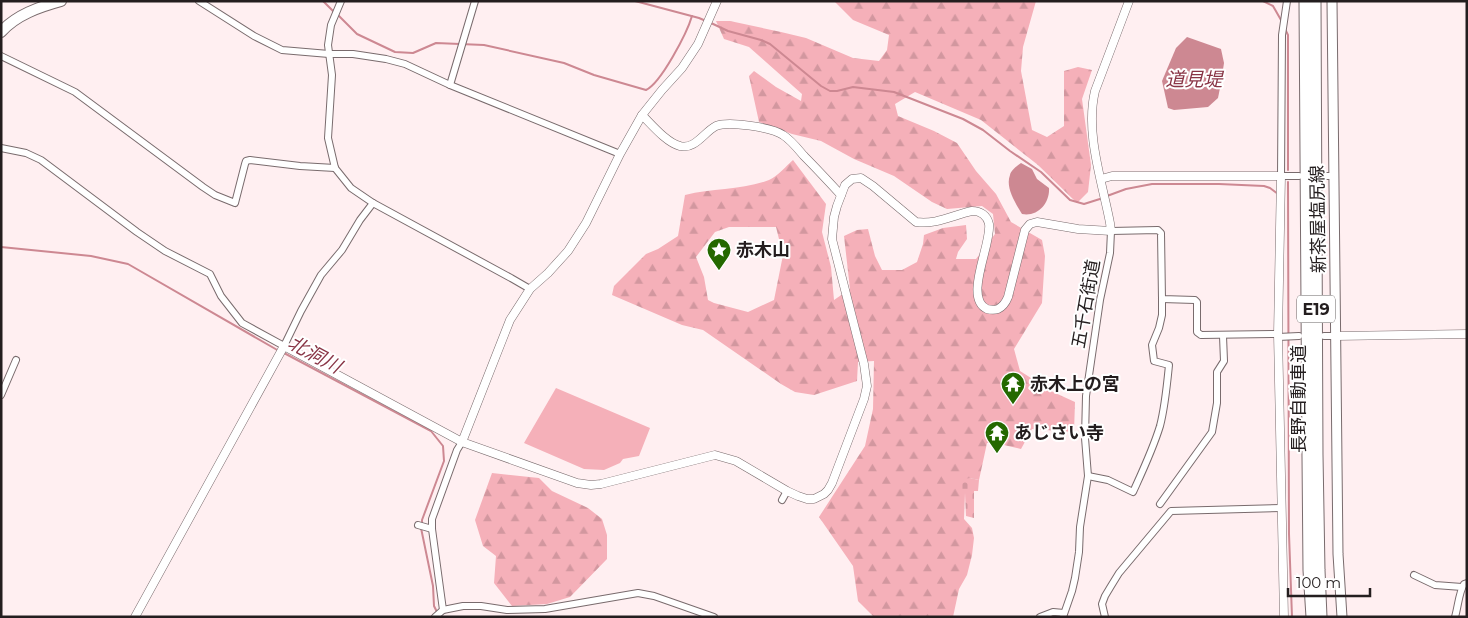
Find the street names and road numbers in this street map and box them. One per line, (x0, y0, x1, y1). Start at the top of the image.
street label: 新茶屋塩尻線 (1306, 165, 1330, 273)
street label: 五千石街道 (1067, 258, 1105, 350)
road number: E19 (1297, 296, 1335, 322)
street label: 長野自動車道 (1288, 345, 1310, 453)

